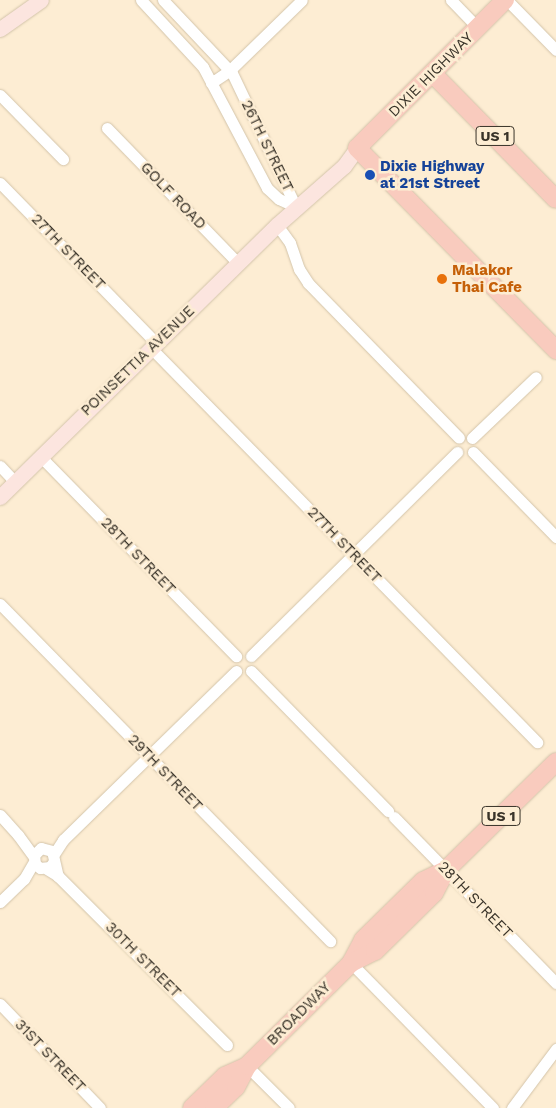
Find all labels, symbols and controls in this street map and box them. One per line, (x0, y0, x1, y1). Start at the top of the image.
street label: DIXIE HIGHWAY (385, 29, 477, 121)
street label: 26TH STREET (237, 97, 297, 195)
road number: US 1 (475, 124, 515, 148)
place label: Dixie Highway at 21st Street (380, 157, 484, 192)
street label: GOLF ROAD (136, 159, 210, 233)
marker: Dixie Highway at 21st Street (364, 169, 376, 181)
street label: 27TH STREET (27, 210, 109, 294)
place label: Malakor Thai Cafe (452, 261, 522, 296)
marker: Malakor Thai Cafe (436, 273, 448, 285)
street label: POINSETTIA AVENUE (77, 302, 199, 420)
street label: 27TH STREET (303, 503, 385, 587)
street label: 28TH STREET (97, 514, 179, 598)
street label: 29TH STREET (124, 731, 206, 815)
road number: US 1 (481, 804, 521, 828)
street label: 28TH STREET (434, 858, 516, 942)
street label: 30TH STREET (101, 918, 185, 1002)
street label: BROADWAY (263, 978, 335, 1050)
street label: 31ST STREET (11, 1016, 89, 1096)

